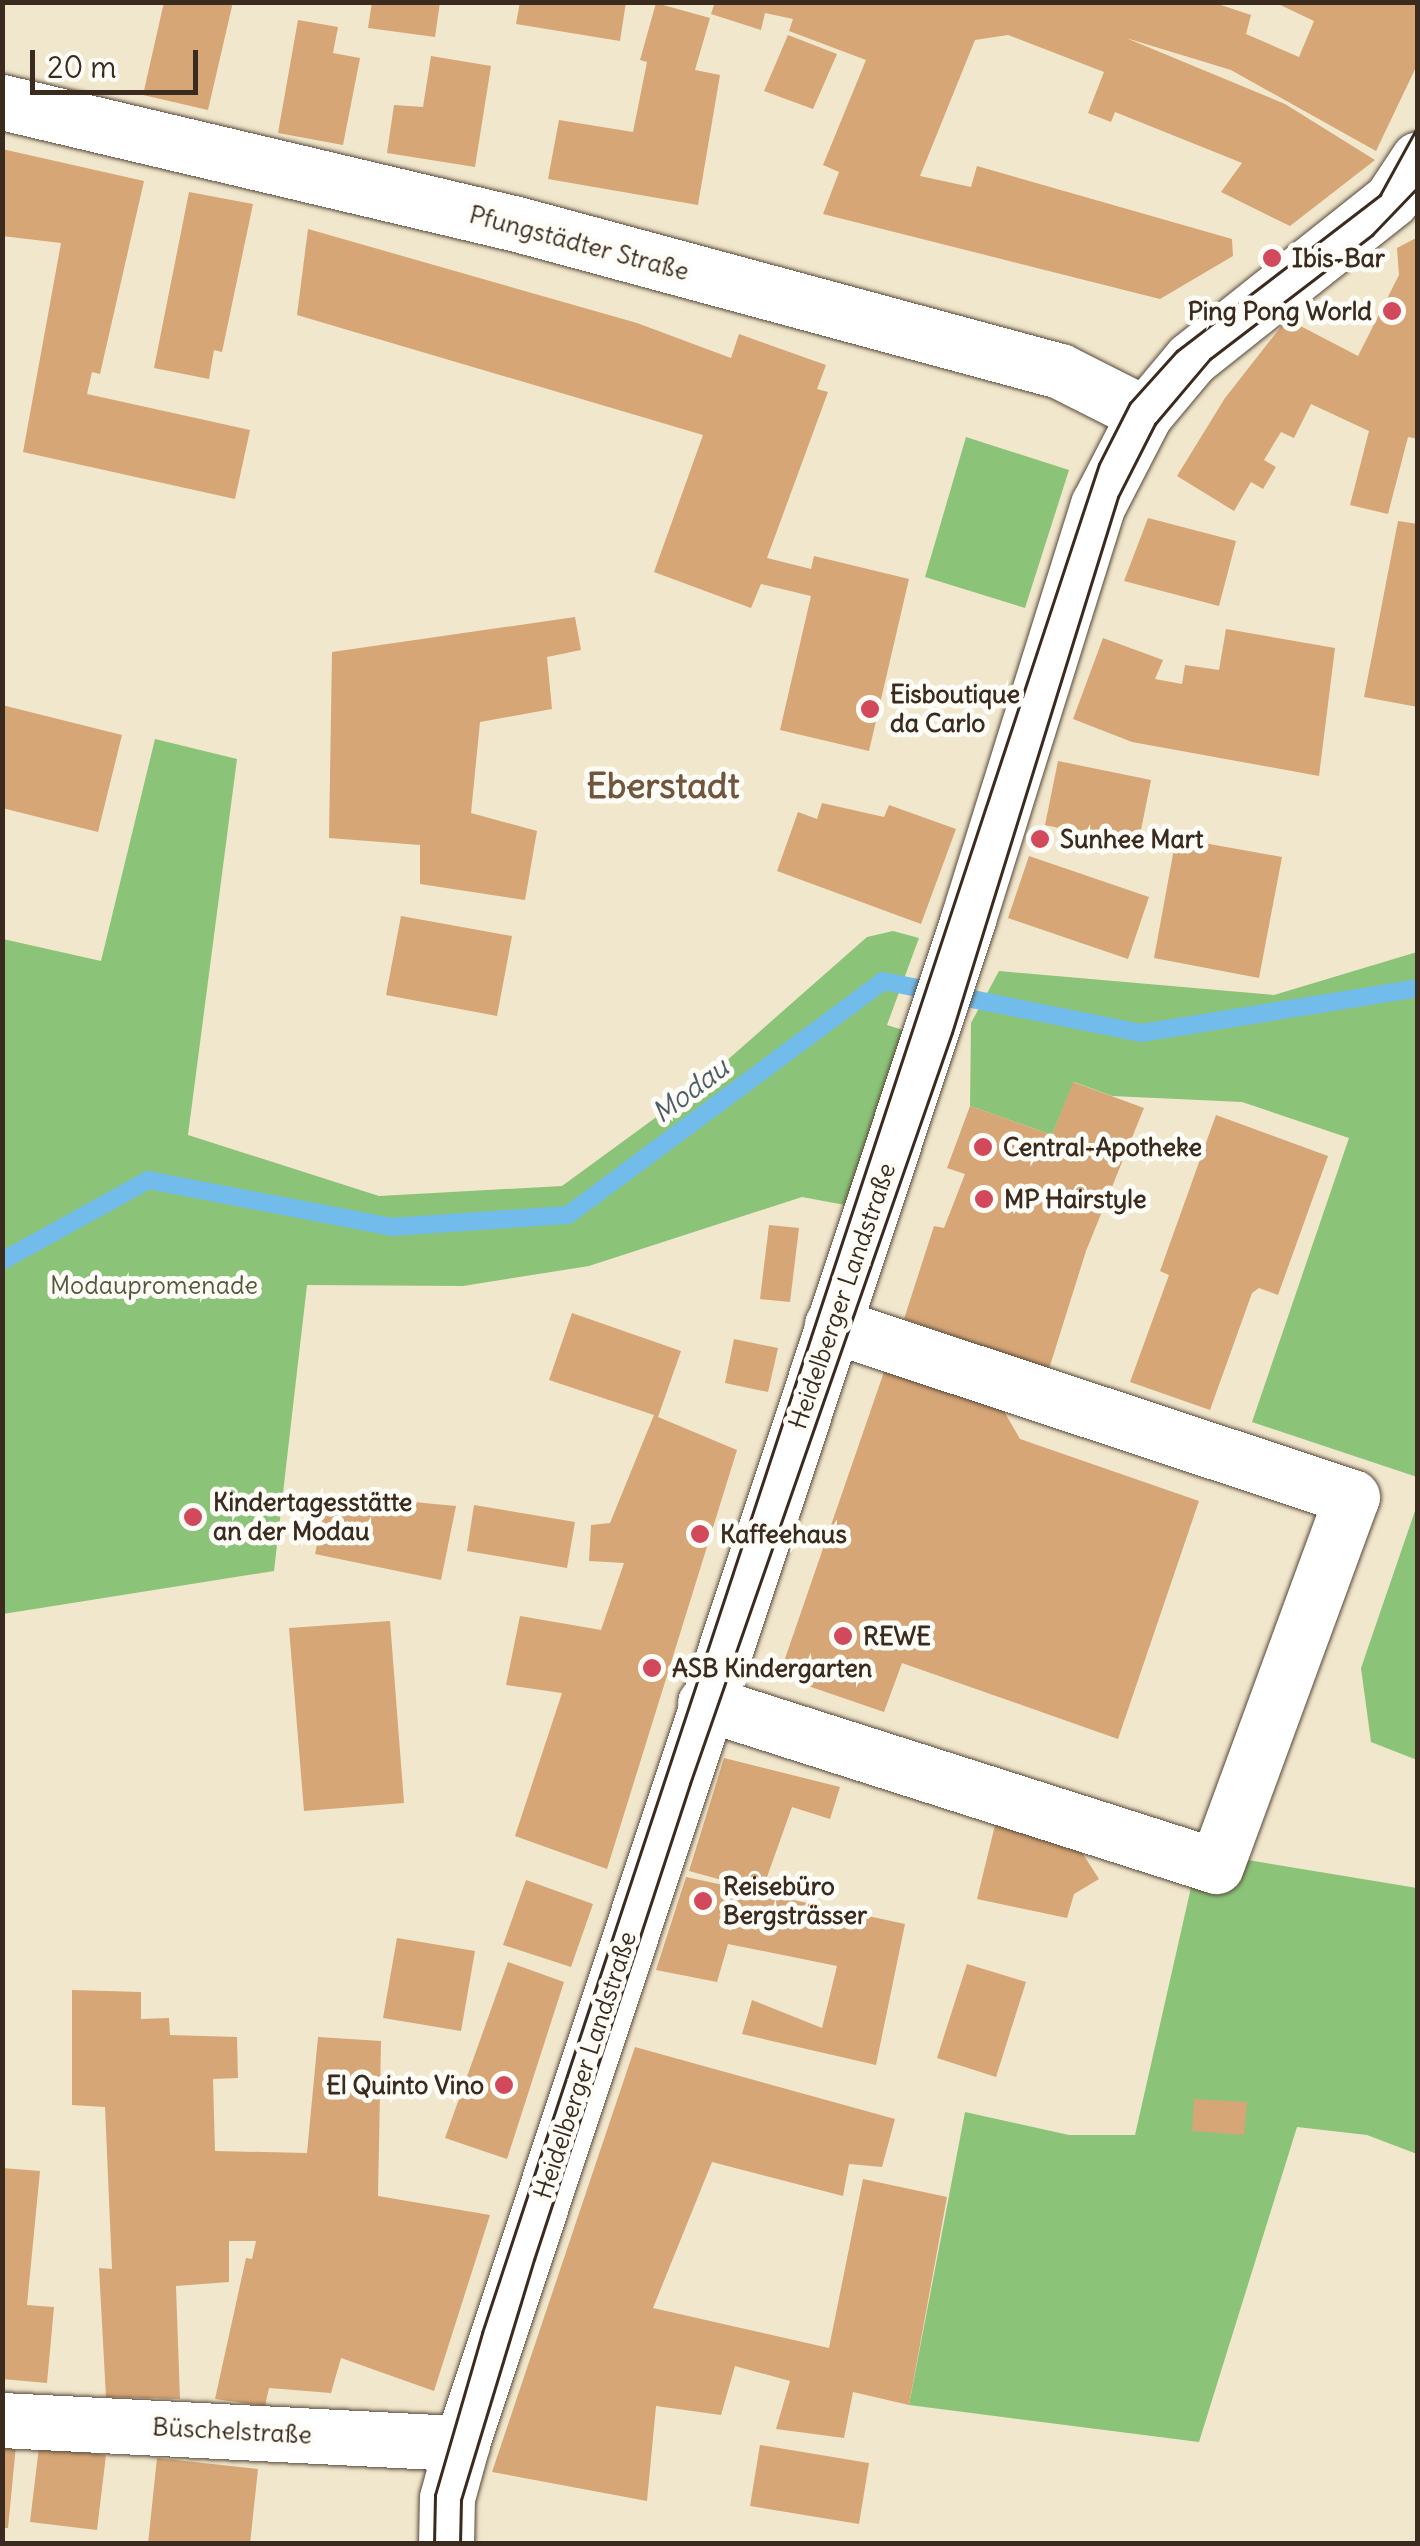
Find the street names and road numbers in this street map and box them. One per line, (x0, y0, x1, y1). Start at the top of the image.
street label: Pfungstädter Straße (466, 199, 692, 287)
street label: Heidelberger Landstraße (782, 1159, 902, 1433)
street label: Heidelberger Landstraße (528, 1928, 642, 2202)
street label: Büschelstraße (151, 2412, 313, 2450)

